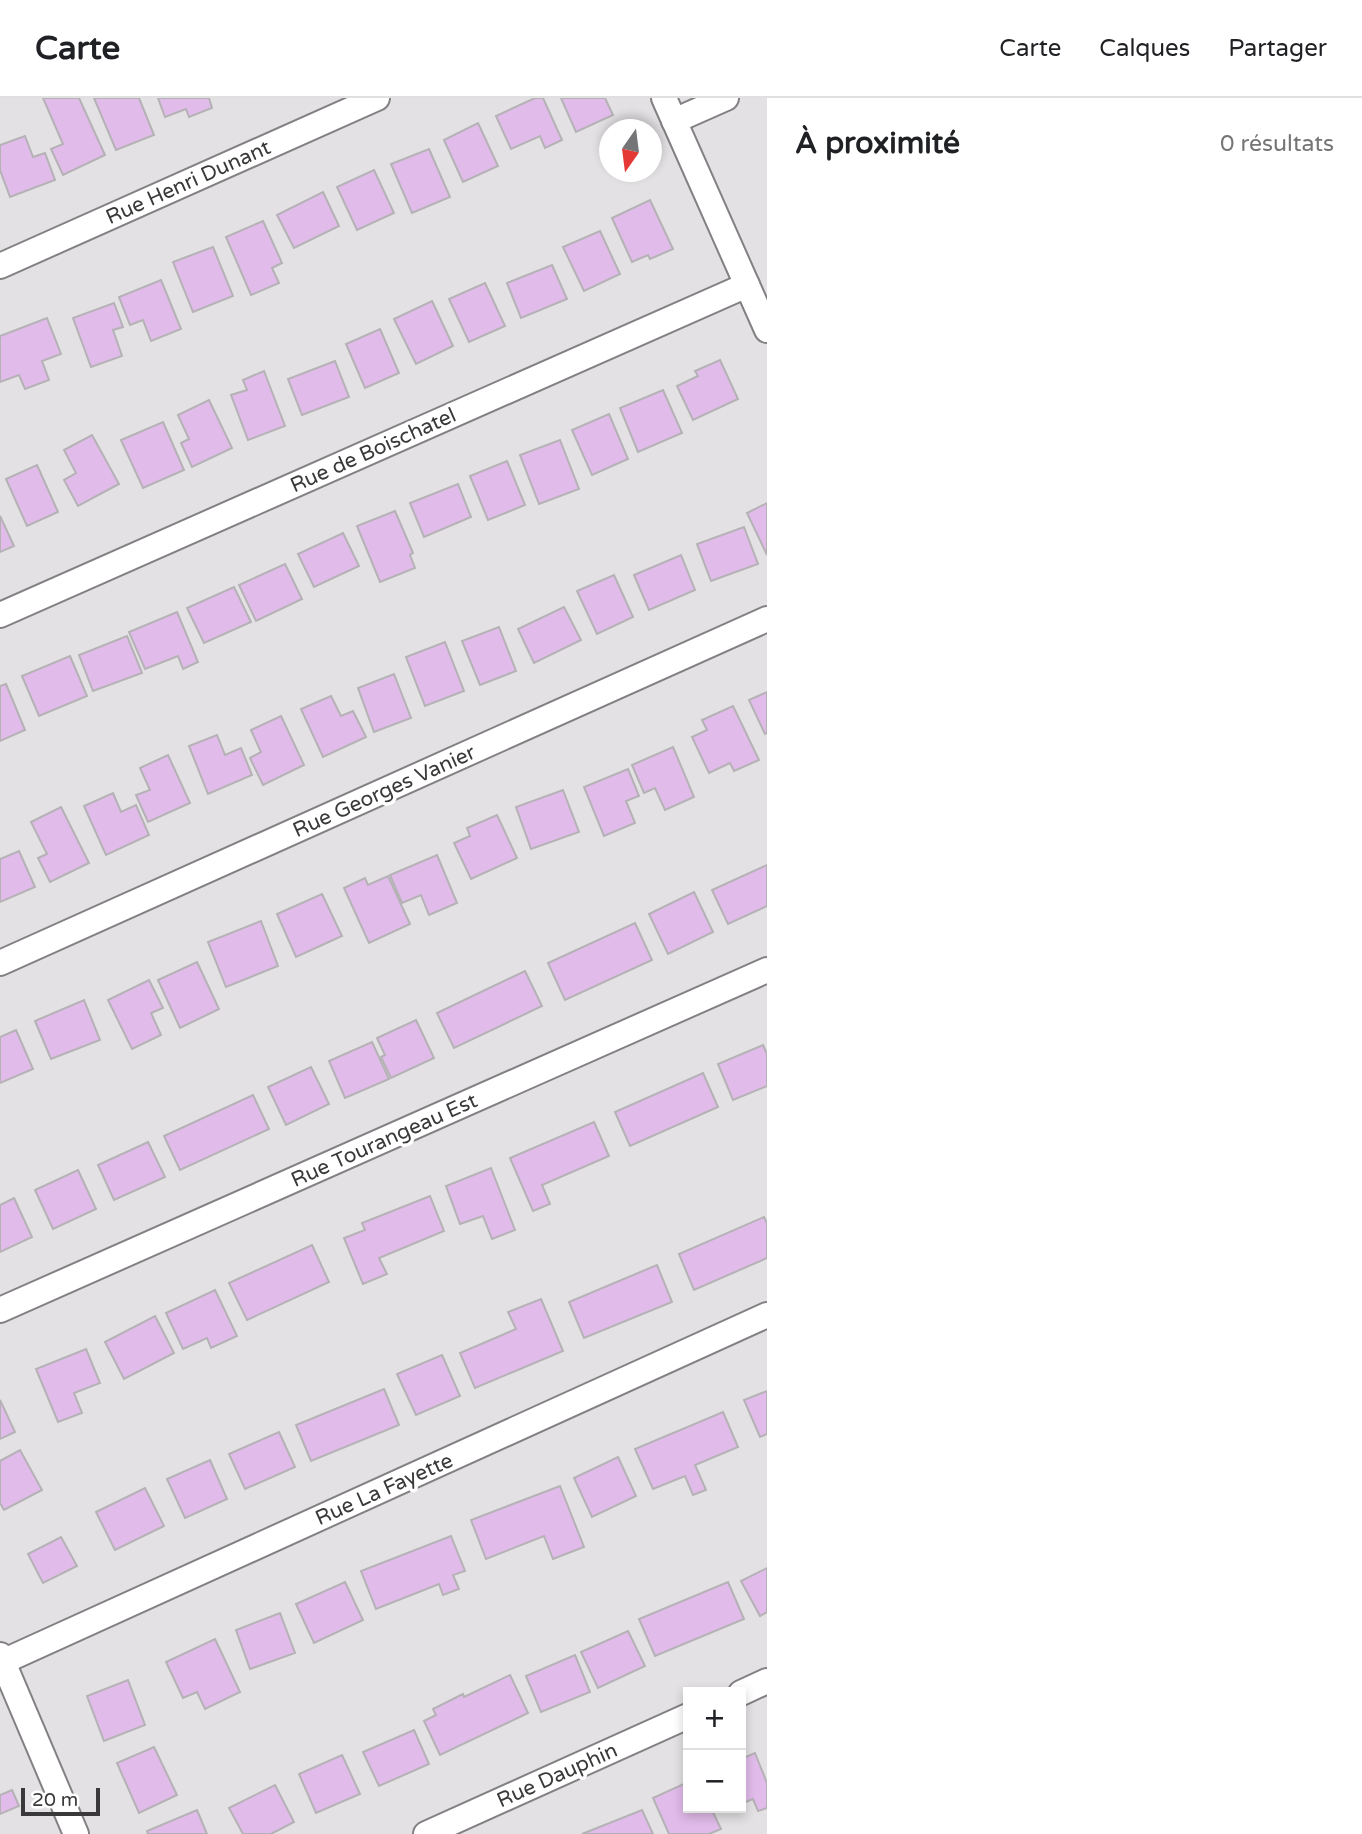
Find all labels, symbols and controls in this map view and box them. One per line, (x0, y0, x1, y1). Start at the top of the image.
text: Carte (35, 29, 120, 68)
text: Carte (999, 34, 1061, 63)
text: Calques (1099, 34, 1190, 63)
text: Partager (1228, 34, 1327, 63)
north arrow (599, 119, 662, 182)
text: À proximité (795, 125, 960, 162)
text: 0 résultats (1220, 130, 1334, 158)
street label: Rue Henri Dunant (102, 135, 274, 230)
street label: Rue de Boischatel (286, 403, 460, 498)
street label: Rue Georges Vanier (289, 740, 479, 843)
street label: Rue Tourangeau Est (287, 1088, 481, 1193)
street label: Rue La Fayette (312, 1448, 457, 1531)
map controls (683, 1687, 746, 1813)
button: + (683, 1687, 746, 1750)
street label: Rue Dauphin (493, 1738, 621, 1813)
button: − (683, 1750, 746, 1813)
scale bar (21, 1785, 100, 1817)
text: 20 m (32, 1789, 78, 1811)

